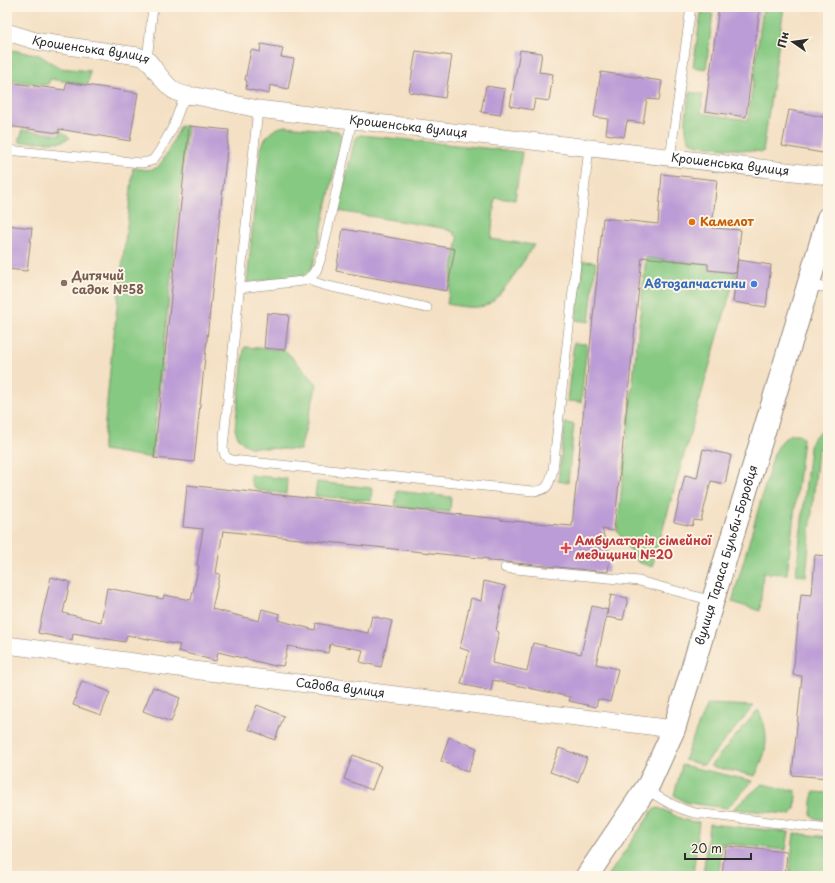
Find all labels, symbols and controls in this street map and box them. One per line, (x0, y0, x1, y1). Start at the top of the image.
north arrow (773, 22, 813, 62)
street label: Крошенська вулиця (30, 30, 155, 68)
text: Пн (773, 30, 793, 49)
street label: Крошенська вулиця (348, 110, 469, 142)
street label: Крошенська вулиця (670, 148, 790, 179)
place label: Камелот (700, 212, 755, 230)
marker: Камелот (687, 217, 697, 227)
place label: Дитячий садок №58 (71, 266, 144, 298)
place label: Автозапчастини (644, 274, 746, 292)
marker: Дитячий садок №58 (59, 278, 69, 288)
marker: Автозапчастини (749, 279, 759, 289)
street label: вулиця Тараса Бульби-Боровця (690, 463, 761, 647)
place label: Амбулаторія сімейної медицини №20 (575, 531, 713, 563)
marker: Амбулаторія сімейної медицини №20 (560, 542, 572, 554)
street label: Садова вулиця (295, 673, 386, 701)
scale bar (685, 835, 751, 861)
text: 20 m (691, 839, 722, 857)

